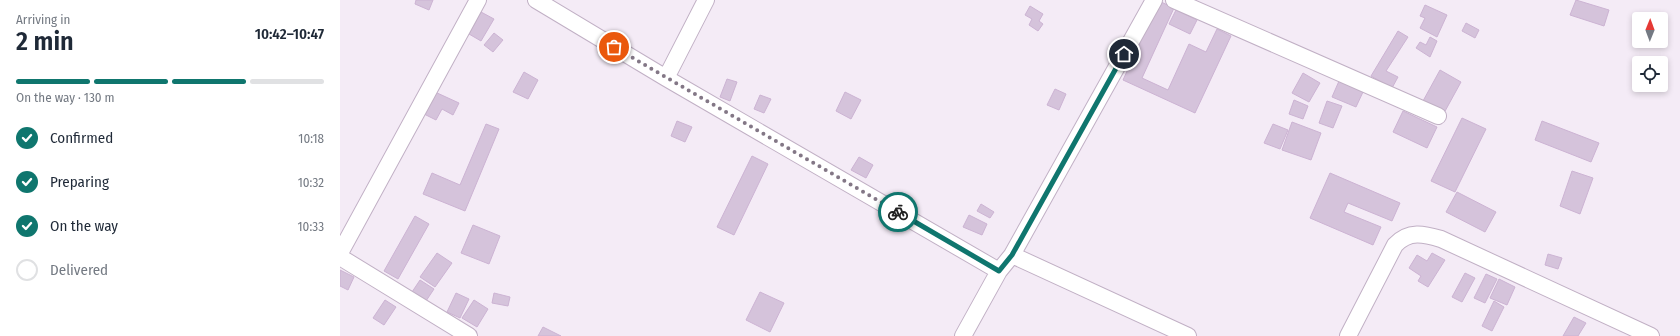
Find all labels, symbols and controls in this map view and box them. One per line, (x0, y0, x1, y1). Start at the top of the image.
text: Arriving in (16, 12, 70, 27)
north arrow (1632, 12, 1668, 48)
map controls (1632, 12, 1668, 92)
text: 10:42–10:47 (255, 25, 324, 43)
text: 2 min (16, 26, 74, 57)
pin (597, 30, 631, 64)
icon: bag (603, 36, 625, 58)
pin (1107, 37, 1141, 71)
icon: home (1113, 43, 1135, 65)
button: locate (1632, 56, 1668, 92)
text: On the way · 130 m (16, 90, 115, 105)
icon: check (16, 127, 38, 149)
text: Confirmed (50, 129, 113, 147)
text: 10:18 (298, 131, 324, 146)
icon: check (16, 171, 38, 193)
text: Preparing (50, 173, 109, 191)
text: 10:32 (298, 175, 324, 190)
courier (878, 192, 918, 232)
icon: bike (887, 201, 909, 223)
icon: check (16, 215, 38, 237)
text: On the way (50, 217, 118, 235)
text: 10:33 (298, 219, 324, 234)
text: Delivered (50, 261, 108, 279)

